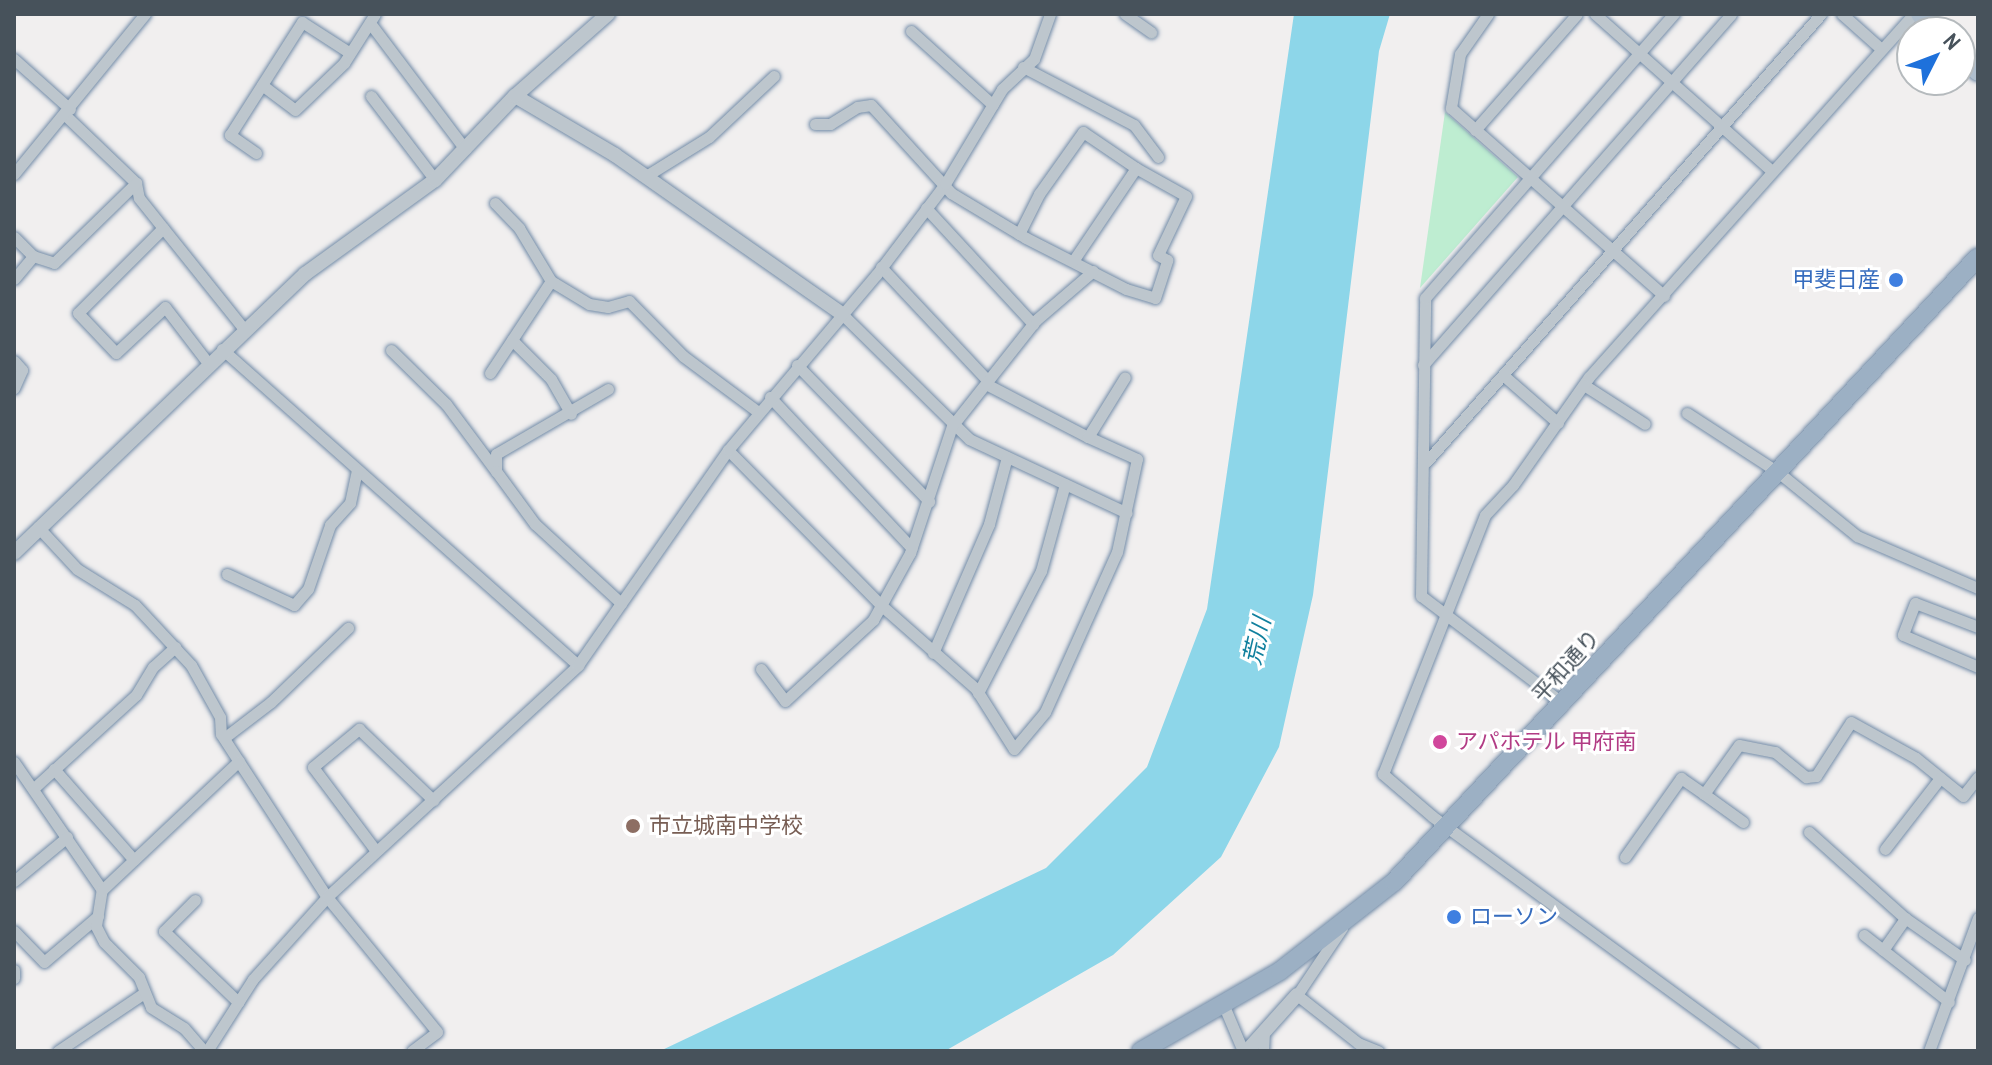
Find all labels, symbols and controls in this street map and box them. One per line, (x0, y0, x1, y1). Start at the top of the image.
north arrow (1896, 16, 1976, 96)
text: N (1937, 26, 1968, 56)
place label: 甲斐日産 (1792, 267, 1880, 293)
marker: 甲斐日産 (1887, 271, 1905, 289)
water label: 荒川 (1238, 614, 1276, 668)
street label: 平和通り (1527, 624, 1605, 708)
place label: アパホテル 甲府南 (1456, 729, 1637, 755)
marker: アパホテル 甲府南 (1431, 733, 1449, 751)
place label: 市立城南中学校 (649, 813, 803, 839)
marker: 市立城南中学校 (624, 817, 642, 835)
place label: ローソン (1470, 904, 1558, 930)
marker: ローソン (1445, 908, 1463, 926)

